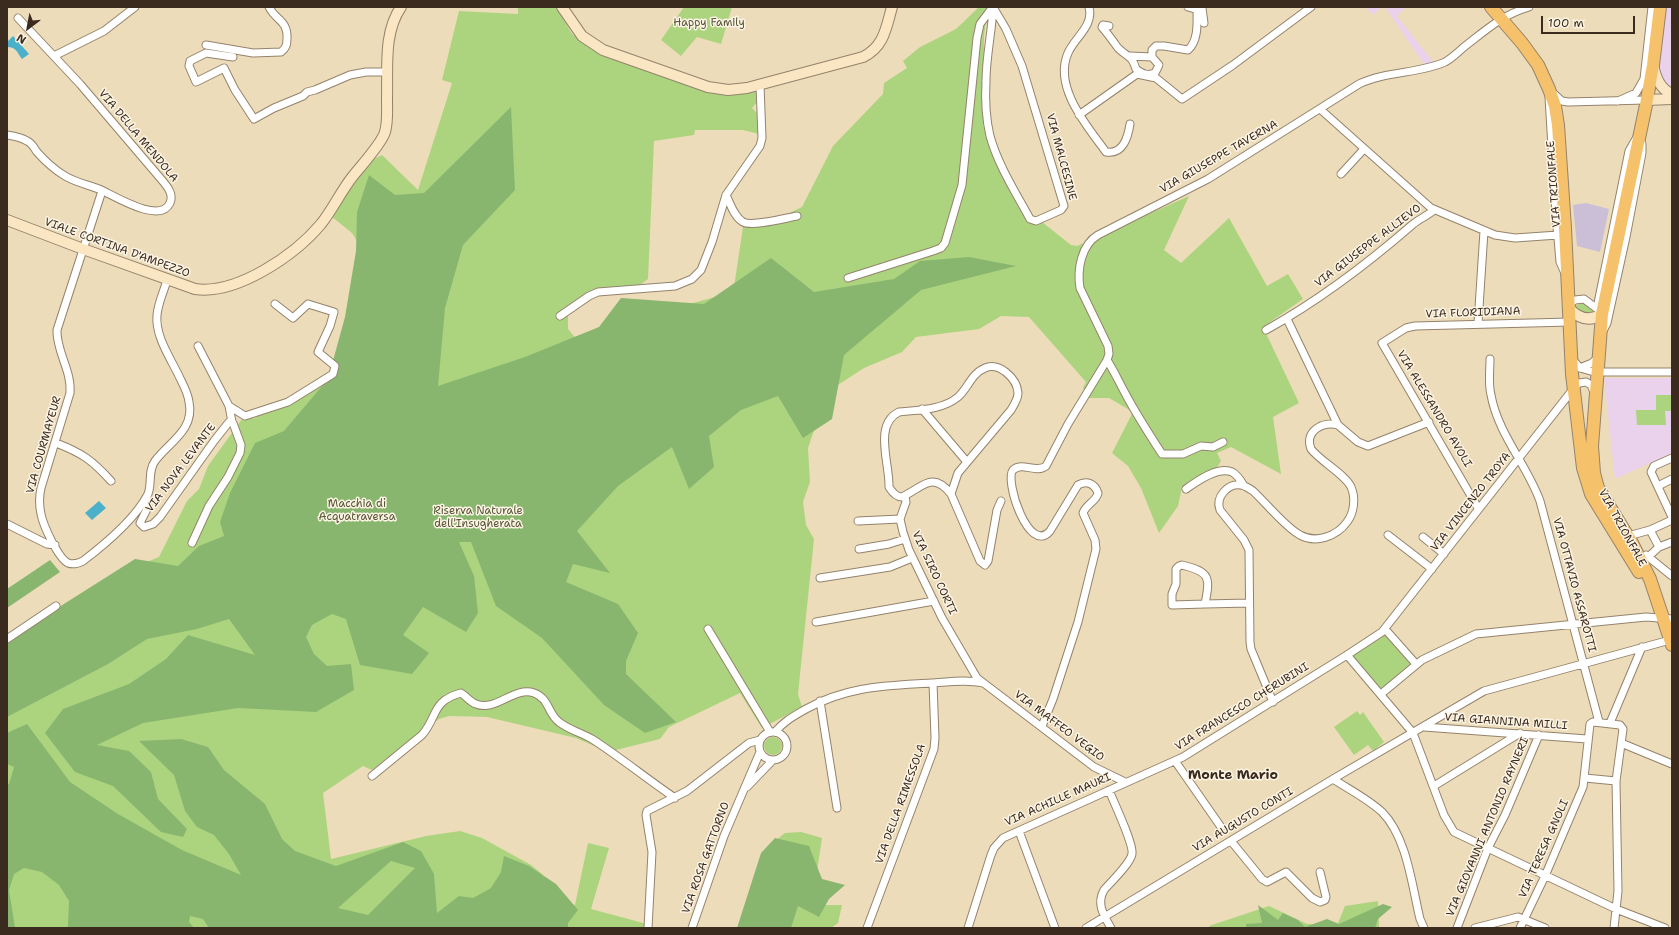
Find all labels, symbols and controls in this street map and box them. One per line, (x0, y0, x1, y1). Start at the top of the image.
north arrow (8, 8, 48, 48)
scale bar (1543, 8, 1637, 34)
text: 100 m (1548, 15, 1584, 31)
park label: Happy Family (673, 16, 745, 30)
text: N (14, 30, 29, 47)
street label: VIA DELLA MENDOLA (95, 87, 181, 185)
street label: VIA MALCESINE (1043, 112, 1079, 202)
street label: VIA GIUSEPPE TAVERNA (1158, 118, 1280, 196)
street label: VIA TRIONFALE (1544, 140, 1564, 228)
street label: VIA GIUSEPPE ALLIEVO (1312, 202, 1424, 290)
street label: VIALE CORTINA D'AMPEZZO (43, 216, 191, 280)
street label: VIA FLORIDIANA (1425, 305, 1521, 321)
street label: VIA ALESSANDRO AVOLI (1394, 348, 1474, 470)
street label: VIA COURMAYEUR (24, 395, 64, 495)
street label: VIA NOVA LEVANTE (143, 421, 219, 515)
street label: VIA VINCENZO TROYA (1428, 450, 1514, 554)
street label: VIA TRIONFALE (1595, 487, 1649, 569)
park label: Macchia di Acquatraversa (319, 497, 395, 523)
park label: Riserva Naturale dell'Insugherata (433, 504, 523, 530)
street label: VIA OTTAVIO ASSAROTTI (1550, 516, 1598, 654)
street label: VIA SIRO CORTI (909, 529, 959, 617)
street label: VIA FRANCESCO CHERUBINI (1173, 660, 1311, 754)
street label: VIA MAFFEO VEGIO (1011, 688, 1107, 764)
street label: VIA GIANNINA MILLI (1444, 711, 1568, 733)
street label: VIA GIOVANNI ANTONIO RAYNERI (1444, 735, 1532, 919)
street label: VIA DELLA RIMESSOLA (873, 742, 929, 866)
district label: Monte Mario (1188, 768, 1278, 784)
street label: VIA ACHILLE MAURI (1003, 771, 1113, 829)
street label: VIA AUGUSTO CONTI (1190, 785, 1296, 855)
street label: VIA TERESA GNOLI (1516, 798, 1572, 900)
street label: VIA ROSA GATTORNO (680, 800, 732, 916)

